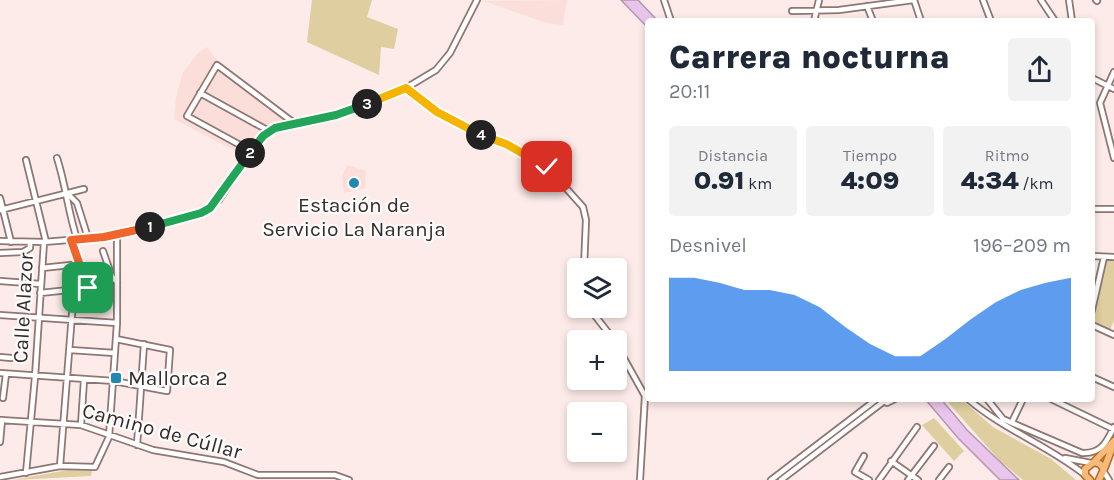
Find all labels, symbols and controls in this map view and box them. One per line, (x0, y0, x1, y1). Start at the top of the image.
text: Carrera nocturna (669, 38, 950, 76)
button: share (1008, 38, 1071, 101)
text: 20:11 (669, 80, 710, 103)
pin: 3 (352, 89, 382, 119)
text: 3 (362, 94, 372, 113)
pin: 4 (466, 120, 496, 150)
text: 4 (476, 125, 486, 144)
pin: 2 (235, 138, 265, 168)
pin (521, 141, 572, 192)
text: 2 (245, 143, 255, 162)
text: Distancia (698, 146, 768, 165)
text: Tiempo (843, 146, 897, 165)
text: Ritmo (985, 146, 1029, 165)
icon: check (530, 150, 563, 183)
text: 0.91 (694, 165, 744, 196)
text: 4:09 (841, 165, 899, 196)
text: 4:34 (961, 165, 1019, 196)
text: km (744, 174, 772, 193)
text: /km (1019, 174, 1053, 193)
marker: Estación de Servicio La Naranja (347, 176, 361, 190)
place label: Estación de Servicio La Naranja (262, 193, 446, 241)
pin: 1 (135, 212, 165, 242)
text: 1 (147, 217, 153, 236)
text: Desnivel (669, 234, 747, 257)
text: 196–209 m (973, 234, 1071, 257)
street label: Calle Alazor (8, 252, 38, 364)
map controls (567, 258, 627, 462)
button: layers (567, 258, 627, 318)
pin (62, 262, 113, 313)
icon: arrive (71, 271, 104, 304)
button: + (567, 330, 627, 390)
place label: Mallorca 2 (128, 366, 228, 390)
marker: Mallorca 2 (109, 371, 123, 385)
street label: Camino de Cúllar (80, 398, 245, 464)
button: − (567, 402, 627, 462)

